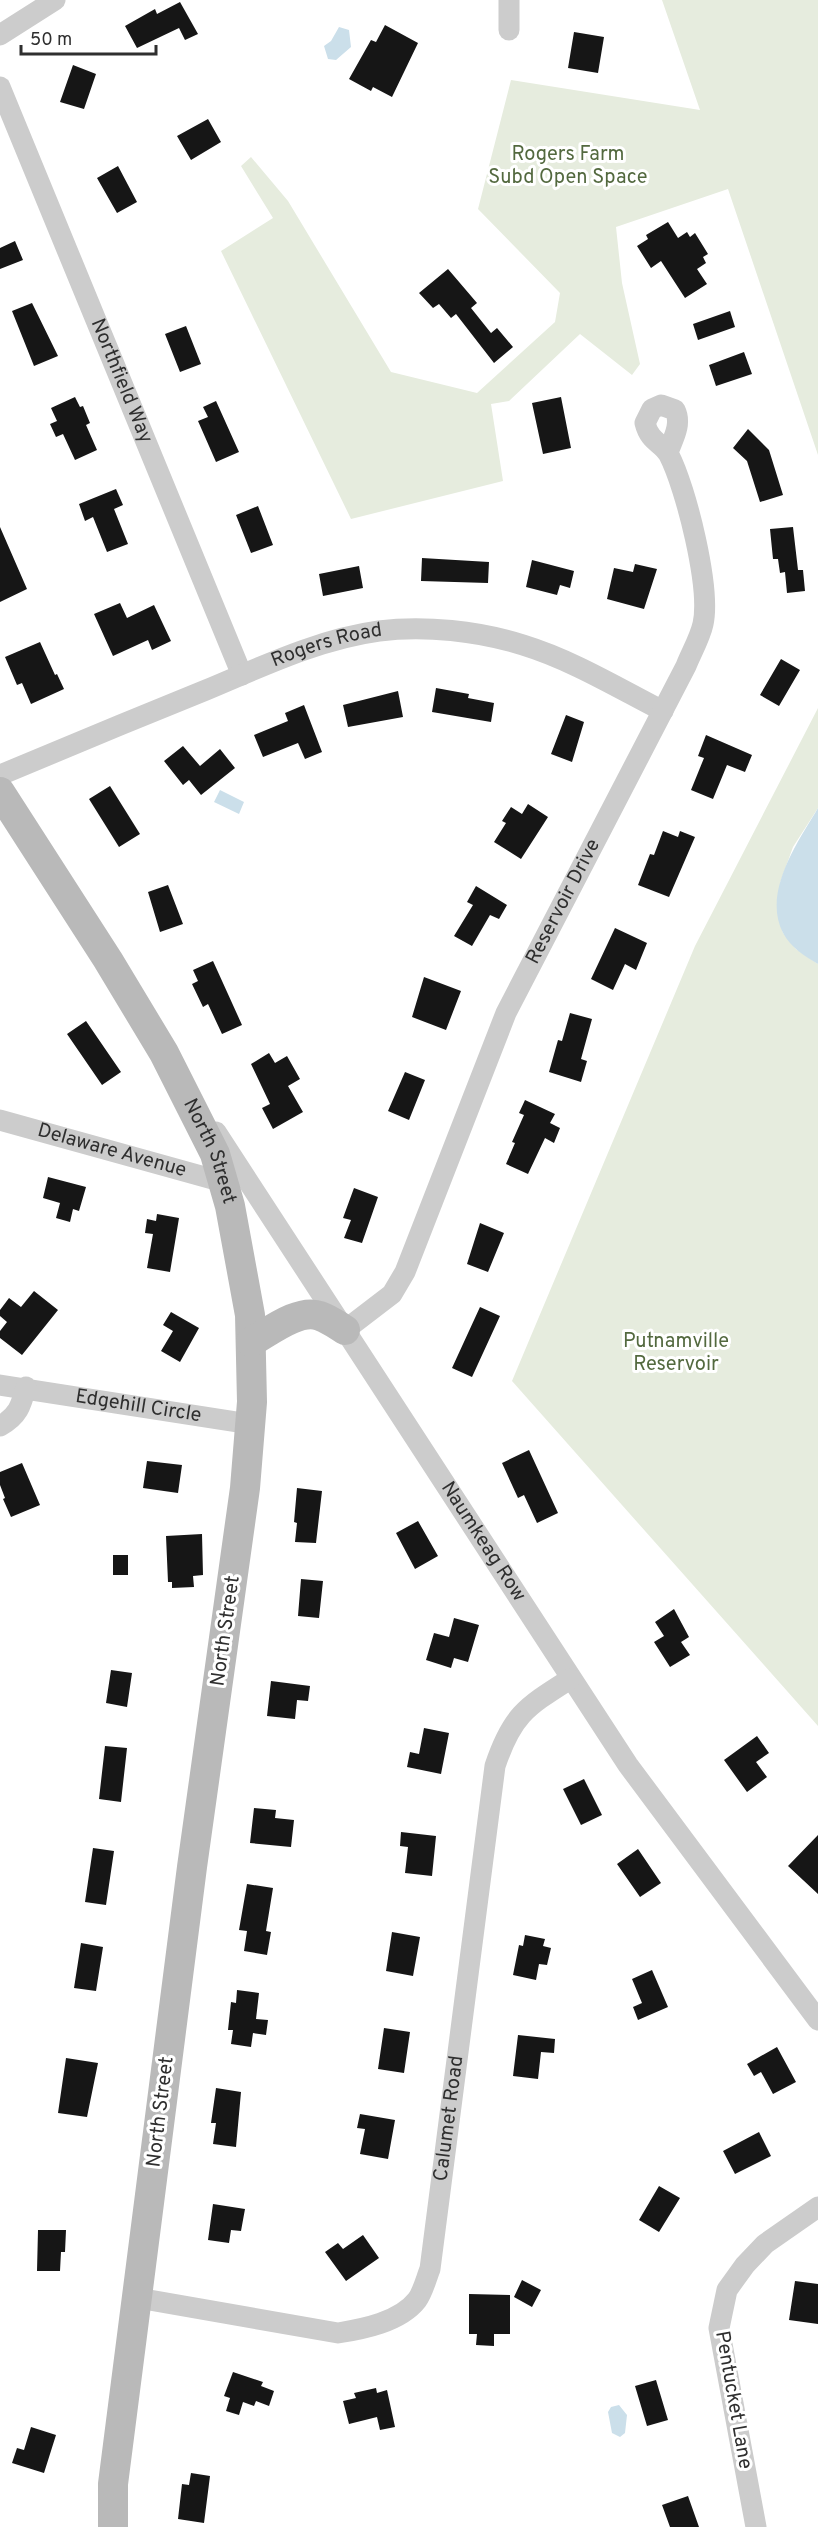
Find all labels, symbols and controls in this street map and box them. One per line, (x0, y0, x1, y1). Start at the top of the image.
scale bar (21, 18, 156, 56)
text: 50 m (30, 29, 72, 52)
park label: Rogers Farm Subd Open Space (488, 142, 648, 191)
street label: Northfield Way (84, 315, 158, 447)
street label: Rogers Road (267, 618, 384, 674)
street label: Reservoir Drive (520, 835, 607, 969)
street label: North Street (176, 1094, 242, 1207)
street label: Delaware Avenue (34, 1118, 189, 1184)
park label: Putnamville Reservoir (623, 1329, 729, 1378)
street label: Edgehill Circle (73, 1384, 203, 1429)
street label: Naumkeag Row (434, 1477, 531, 1607)
street label: North Street (205, 1574, 247, 1688)
street label: Calumet Road (428, 2054, 470, 2183)
street label: North Street (141, 2055, 181, 2169)
street label: Pentucket Lane (708, 2329, 758, 2471)

